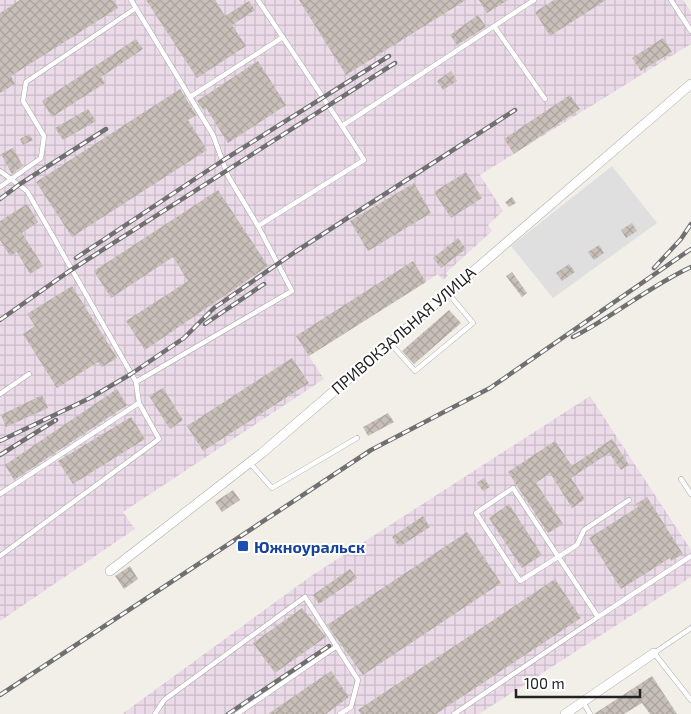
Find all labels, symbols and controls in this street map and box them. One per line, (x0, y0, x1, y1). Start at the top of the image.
street label: ПРИВОКЗАЛЬНАЯ УЛИЦА (327, 262, 479, 398)
place label: Южноуральск (254, 537, 365, 556)
marker: Южноуральск (236, 539, 250, 553)
scale bar (516, 666, 640, 698)
text: 100 m (524, 674, 565, 692)

